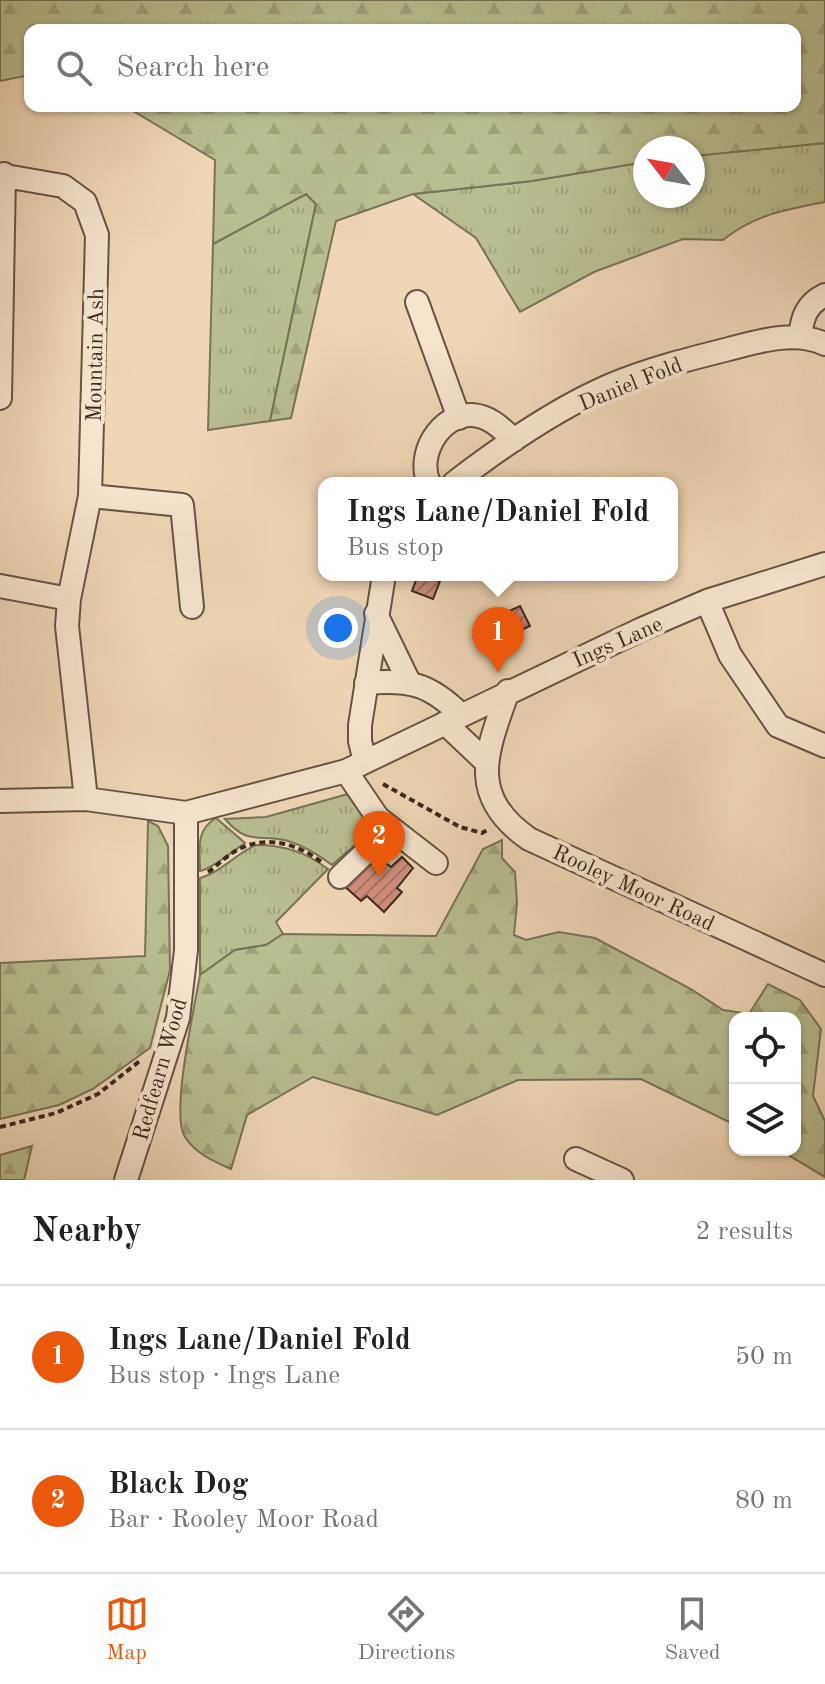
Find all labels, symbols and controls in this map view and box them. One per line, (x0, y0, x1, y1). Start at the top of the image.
search box (24, 24, 801, 112)
icon: search (52, 46, 96, 90)
text: Search here (116, 53, 270, 83)
north arrow (633, 136, 705, 208)
street label: Mountain Ash (84, 288, 108, 422)
street label: Daniel Fold (576, 354, 686, 416)
popup (318, 477, 678, 581)
text: Ings Lane/Daniel Fold (347, 498, 649, 528)
text: Bus stop (347, 535, 444, 561)
pin: 1 (472, 607, 524, 673)
your location (318, 608, 358, 648)
street label: Ings Lane (570, 613, 666, 672)
pin: 2 (353, 811, 405, 877)
street label: Rooley Moor Road (549, 842, 718, 936)
street label: Redfearn Wood (130, 996, 192, 1143)
map controls (729, 1012, 801, 1156)
button: locate (729, 1012, 801, 1084)
button: layers (729, 1084, 801, 1156)
text: Nearby (32, 1215, 142, 1249)
text: 2 results (695, 1219, 793, 1245)
text: Ings Lane/Daniel Fold (108, 1326, 411, 1356)
text: 1 (50, 1344, 66, 1370)
text: 50 m (735, 1344, 793, 1370)
text: Bus stop · Ings Lane (108, 1363, 340, 1389)
text: Black Dog (108, 1470, 248, 1500)
text: 2 (50, 1488, 66, 1514)
text: 80 m (735, 1488, 793, 1514)
text: Bar · Rooley Moor Road (108, 1507, 379, 1533)
tab: Map (105, 1592, 149, 1667)
tab: Directions (358, 1592, 455, 1667)
tab: Saved (664, 1592, 720, 1667)

